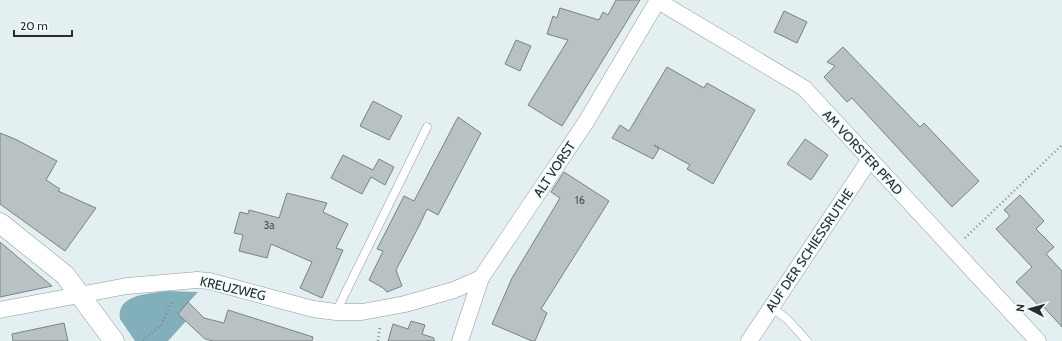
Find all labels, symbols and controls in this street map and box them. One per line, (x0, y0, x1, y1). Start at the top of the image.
scale bar (14, 12, 72, 38)
text: 20 m (20, 18, 48, 33)
street label: AM VORSTER PFAD (819, 106, 907, 198)
street label: ALT VORST (530, 138, 578, 200)
street label: AUF DER SCHIESSRUTHE (762, 185, 856, 315)
house number: 16 (575, 193, 585, 207)
house number: 3a (263, 218, 275, 232)
street label: KREUZWEG (199, 273, 268, 303)
north arrow (1010, 289, 1050, 329)
text: N (1013, 303, 1027, 313)

